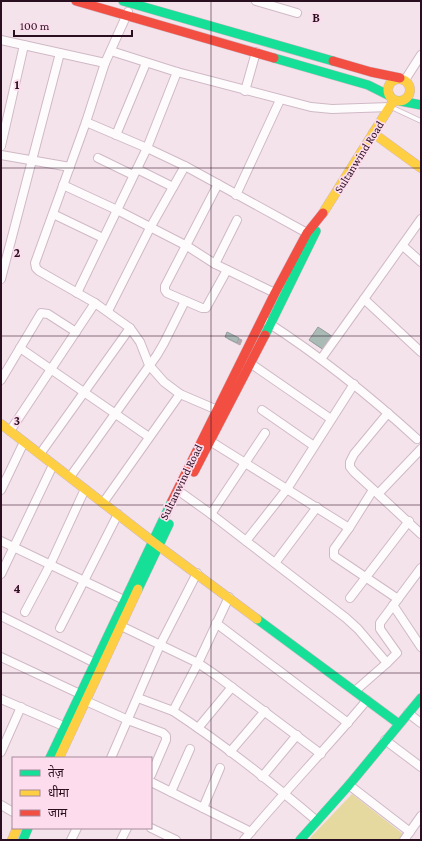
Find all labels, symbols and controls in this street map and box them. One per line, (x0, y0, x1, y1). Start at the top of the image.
text: B (312, 10, 320, 25)
scale bar (14, 12, 132, 38)
text: 100 m (20, 19, 50, 33)
text: 1 (15, 77, 20, 92)
street label: Sultanwind Road (331, 118, 387, 196)
text: 2 (14, 245, 21, 260)
text: 3 (14, 413, 20, 428)
street label: Sultanwind Road (157, 441, 206, 522)
text: 4 (13, 581, 21, 596)
legend (12, 757, 152, 829)
text: तेज़ (48, 765, 65, 780)
text: धीमा (48, 785, 70, 800)
text: जाम (48, 806, 68, 820)

